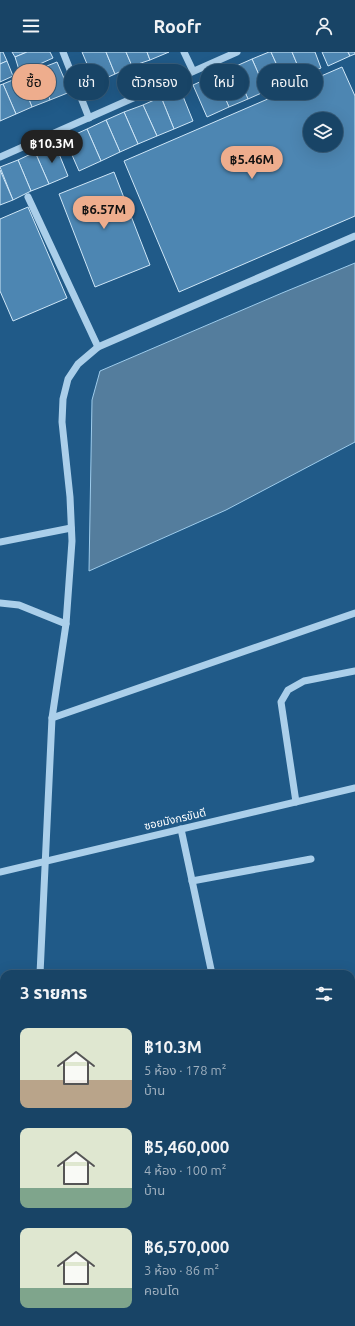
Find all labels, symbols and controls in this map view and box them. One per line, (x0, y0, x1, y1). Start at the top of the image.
icon: menu (20, 15, 42, 37)
icon: person (313, 15, 335, 37)
text: Roofr (154, 16, 201, 36)
chip: ซื้อ (12, 64, 56, 100)
chip: เช่า (64, 64, 109, 100)
chip: ตัวกรอง (117, 64, 192, 100)
chip: ใหม่ (200, 64, 249, 100)
chip: คอนโด (257, 64, 323, 100)
map controls (303, 112, 343, 152)
button: layers (303, 112, 343, 152)
pin: ฿10.3M (19, 130, 85, 164)
text: ฿10.3M (30, 136, 74, 150)
pin: ฿5.46M (219, 146, 285, 180)
text: ฿5.46M (230, 152, 274, 166)
pin: ฿6.57M (71, 196, 137, 230)
text: ฿6.57M (82, 202, 126, 216)
street label: ซอยมังกรขันดี (143, 806, 207, 832)
text: 3 รายการ (20, 983, 87, 1002)
icon: filters (313, 983, 335, 1005)
text: ฿10.3M (144, 1037, 202, 1056)
icon: home (52, 1044, 100, 1092)
text: 5 ห้อง · 178 m² (144, 1063, 226, 1077)
text: บ้าน (144, 1083, 165, 1097)
text: ฿5,460,000 (144, 1137, 229, 1156)
icon: home (52, 1144, 100, 1192)
text: 4 ห้อง · 100 m² (144, 1163, 226, 1177)
text: บ้าน (144, 1183, 165, 1197)
text: ฿6,570,000 (144, 1237, 229, 1256)
icon: home (52, 1244, 100, 1292)
text: 3 ห้อง · 86 m² (144, 1263, 219, 1277)
text: คอนโด (144, 1283, 179, 1297)

